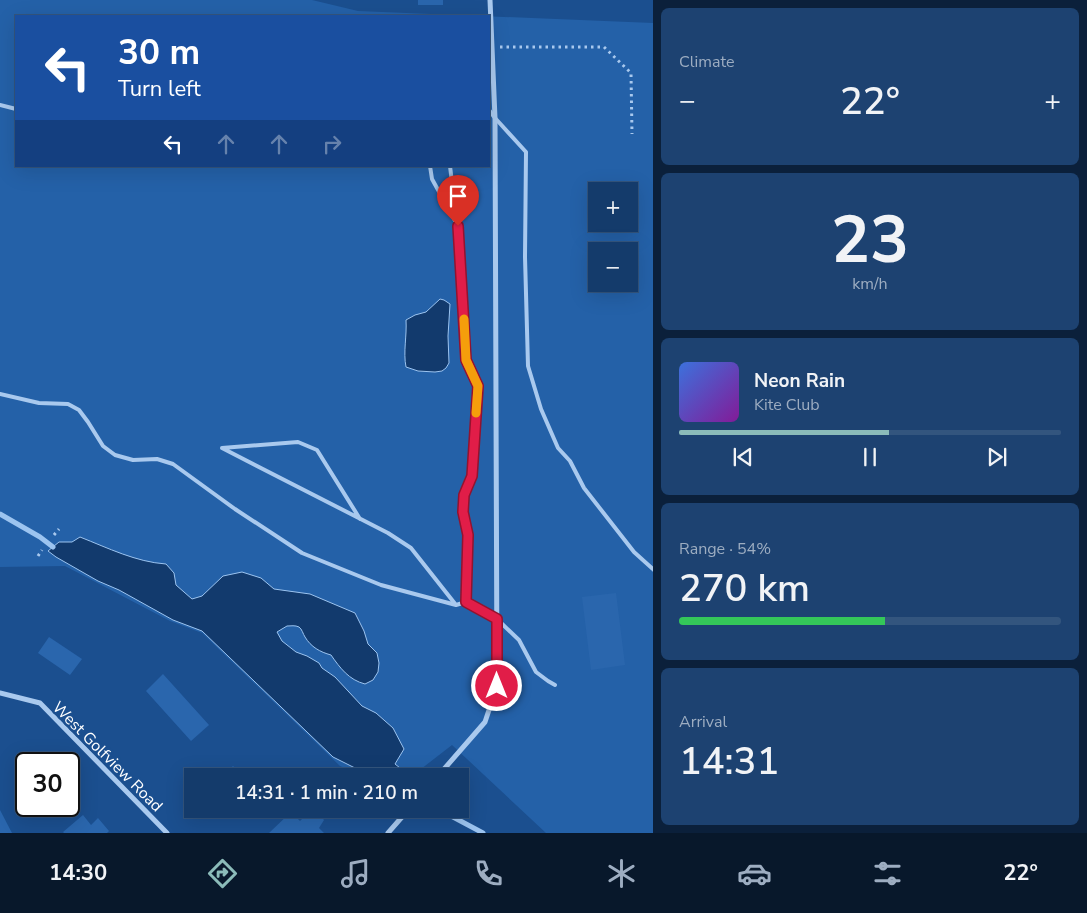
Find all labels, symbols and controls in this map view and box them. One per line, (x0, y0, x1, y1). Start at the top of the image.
text: 30 m (118, 29, 200, 76)
icon: left (35, 35, 100, 100)
text: Climate (679, 51, 734, 73)
text: Turn left (118, 74, 201, 104)
text: 22° (840, 76, 900, 127)
text: − (679, 82, 696, 120)
text: + (1044, 82, 1061, 120)
icon: left (159, 130, 187, 158)
icon: ahead (212, 130, 240, 158)
icon: ahead (265, 130, 293, 158)
icon: right (318, 130, 346, 158)
pin (437, 175, 479, 226)
icon: arrive (444, 182, 472, 210)
map controls (588, 182, 638, 292)
button: + (588, 182, 638, 232)
text: 23 (831, 196, 909, 285)
button: − (588, 242, 638, 292)
text: km/h (852, 273, 888, 295)
text: Neon Rain (754, 368, 845, 394)
text: Kite Club (754, 394, 820, 416)
icon: previous (729, 443, 757, 471)
icon: pause (856, 443, 884, 471)
icon: next (983, 443, 1011, 471)
text: Range · 54% (679, 538, 771, 560)
text: 270 km (679, 563, 810, 614)
position arrow (470, 659, 522, 711)
street label: West Golfview Road (47, 697, 167, 817)
text: Arrival (679, 711, 727, 733)
text: 14:31 (679, 736, 779, 787)
speed limit sign: 30 (15, 752, 80, 817)
text: 14:31 · 1 min · 210 m (235, 780, 418, 806)
icon: directions (205, 856, 240, 891)
icon: music (338, 856, 373, 891)
icon: phone (471, 856, 506, 891)
icon: climate (604, 856, 639, 891)
icon: car (737, 856, 772, 891)
icon: filters (870, 856, 905, 891)
text: 14:30 (49, 858, 107, 888)
text: 22° (1003, 858, 1038, 888)

